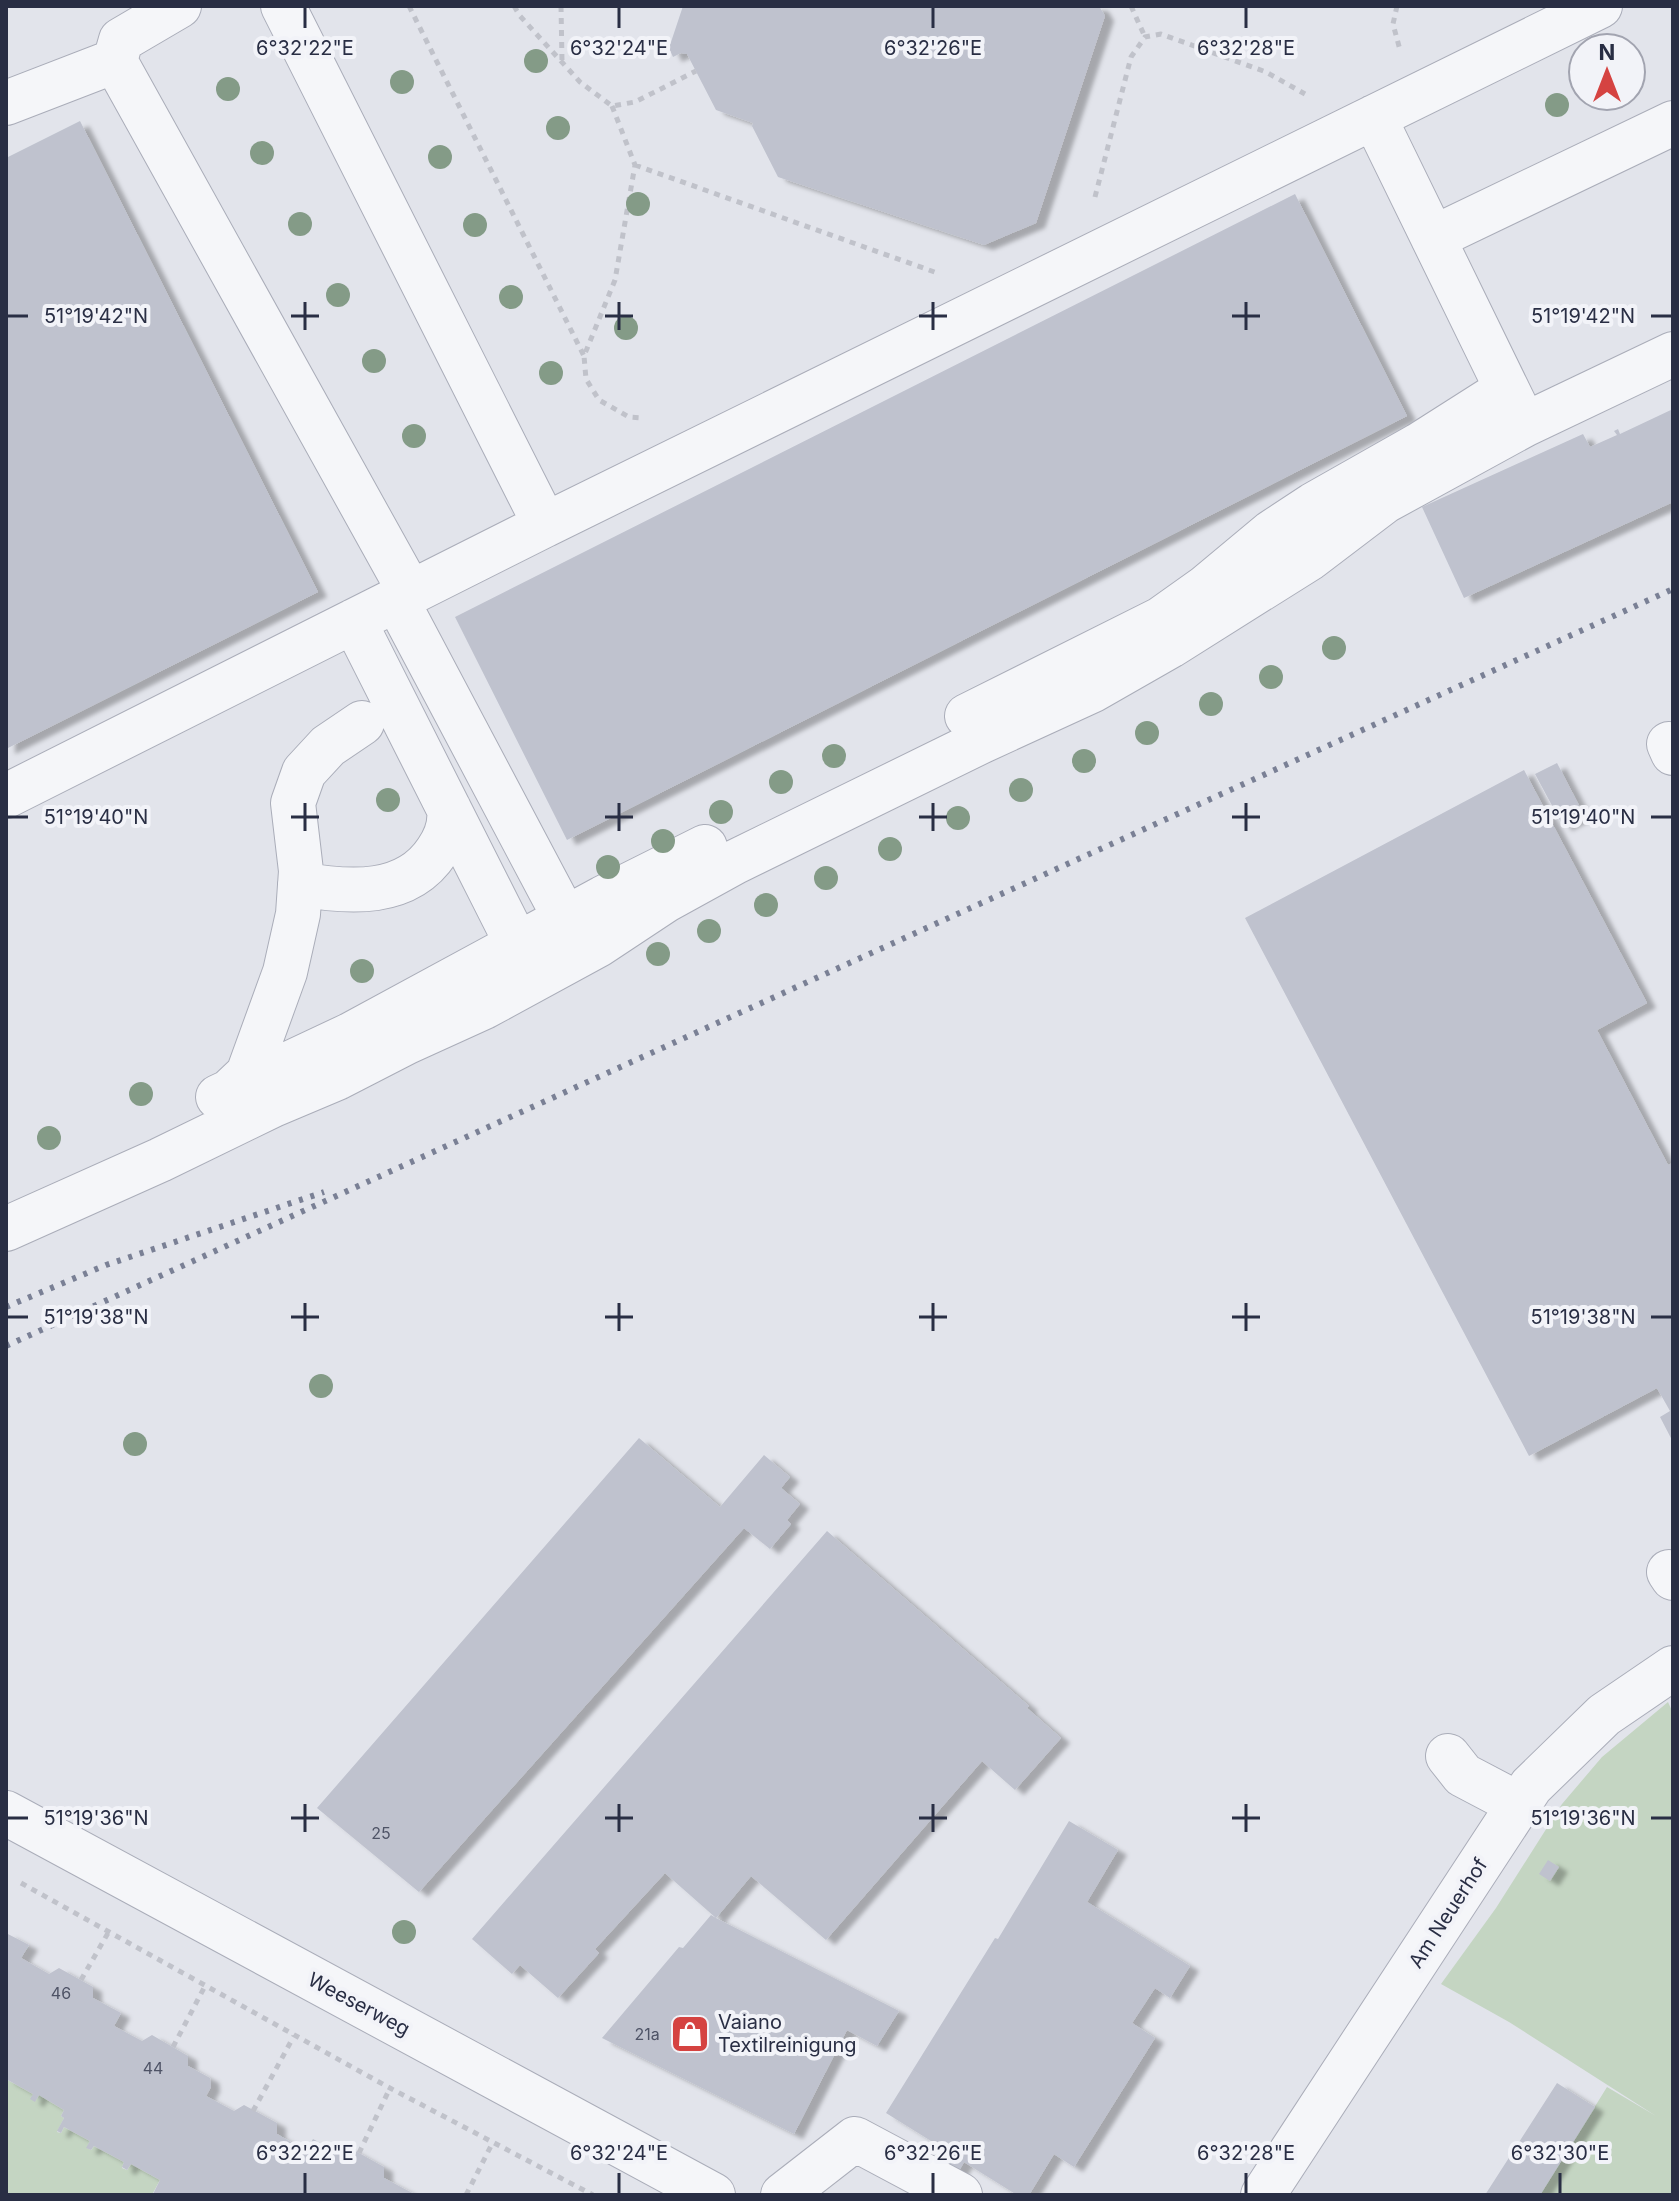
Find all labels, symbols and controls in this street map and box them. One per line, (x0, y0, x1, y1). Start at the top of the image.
north arrow (1567, 32, 1647, 112)
text: 6°32'22"E (256, 36, 354, 60)
text: 6°32'24"E (570, 36, 668, 60)
text: 6°32'26"E (884, 36, 982, 60)
text: 6°32'28"E (1197, 36, 1295, 60)
text: N (1599, 39, 1615, 65)
text: 51°19'42"N (44, 304, 148, 328)
text: 51°19'42"N (1531, 304, 1635, 328)
text: 51°19'40"N (44, 805, 148, 829)
text: 51°19'40"N (1531, 805, 1635, 829)
text: 51°19'38"N (43, 1305, 149, 1329)
text: 51°19'38"N (1530, 1305, 1636, 1329)
text: 51°19'36"N (43, 1806, 149, 1830)
text: 51°19'36"N (1530, 1806, 1636, 1830)
house number: 25 (371, 1823, 391, 1843)
street label: Am Neuerhof (1404, 1853, 1493, 1972)
street label: Weeserweg (304, 1967, 414, 2041)
house number: 46 (51, 1983, 71, 2003)
place label: Vaiano Textilreinigung (718, 2010, 857, 2057)
shop icon: Vaiano Textilreinigung (669, 2013, 711, 2055)
house number: 21a (634, 2024, 660, 2044)
house number: 44 (143, 2058, 163, 2078)
text: 6°32'22"E (256, 2141, 354, 2165)
text: 6°32'24"E (570, 2141, 668, 2165)
text: 6°32'26"E (884, 2141, 982, 2165)
text: 6°32'28"E (1197, 2141, 1295, 2165)
text: 6°32'30"E (1511, 2141, 1609, 2165)

